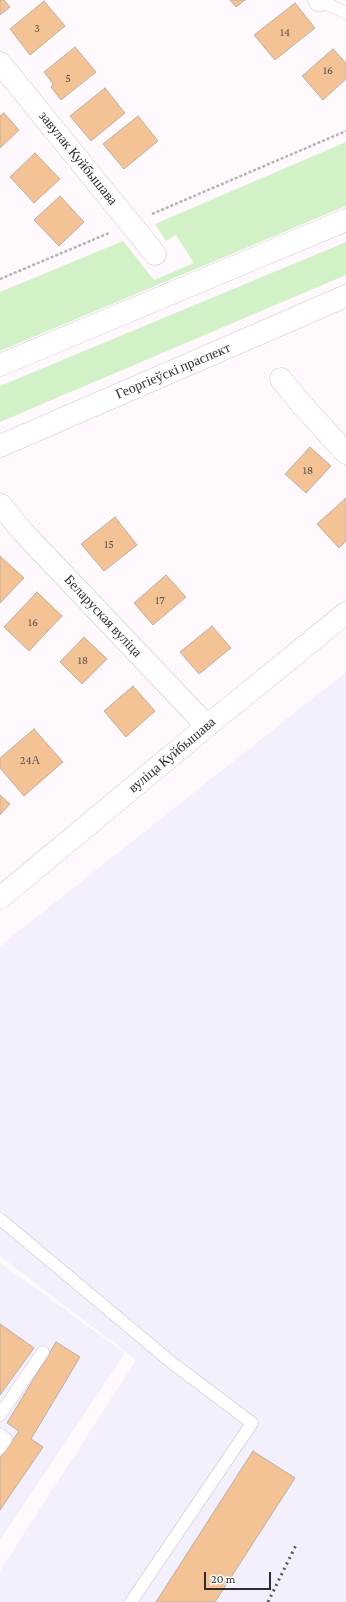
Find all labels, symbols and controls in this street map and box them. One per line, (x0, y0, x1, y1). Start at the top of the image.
house number: 3 (34, 21, 40, 35)
house number: 14 (280, 25, 290, 39)
house number: 16 (323, 63, 333, 77)
house number: 5 (65, 71, 71, 85)
street label: завулак Куйбышава (35, 108, 121, 208)
street label: Георгіеўскі праспект (113, 339, 233, 403)
house number: 18 (303, 463, 313, 477)
house number: 15 (104, 537, 114, 551)
street label: Беларуская вуліца (61, 571, 145, 661)
house number: 17 (155, 593, 165, 607)
house number: 16 (28, 615, 38, 629)
house number: 18 (78, 653, 88, 667)
street label: вуліца Куйбышава (125, 714, 219, 796)
house number: 24А (20, 753, 40, 767)
scale bar (206, 1564, 273, 1590)
text: 20 m (211, 1572, 235, 1586)

